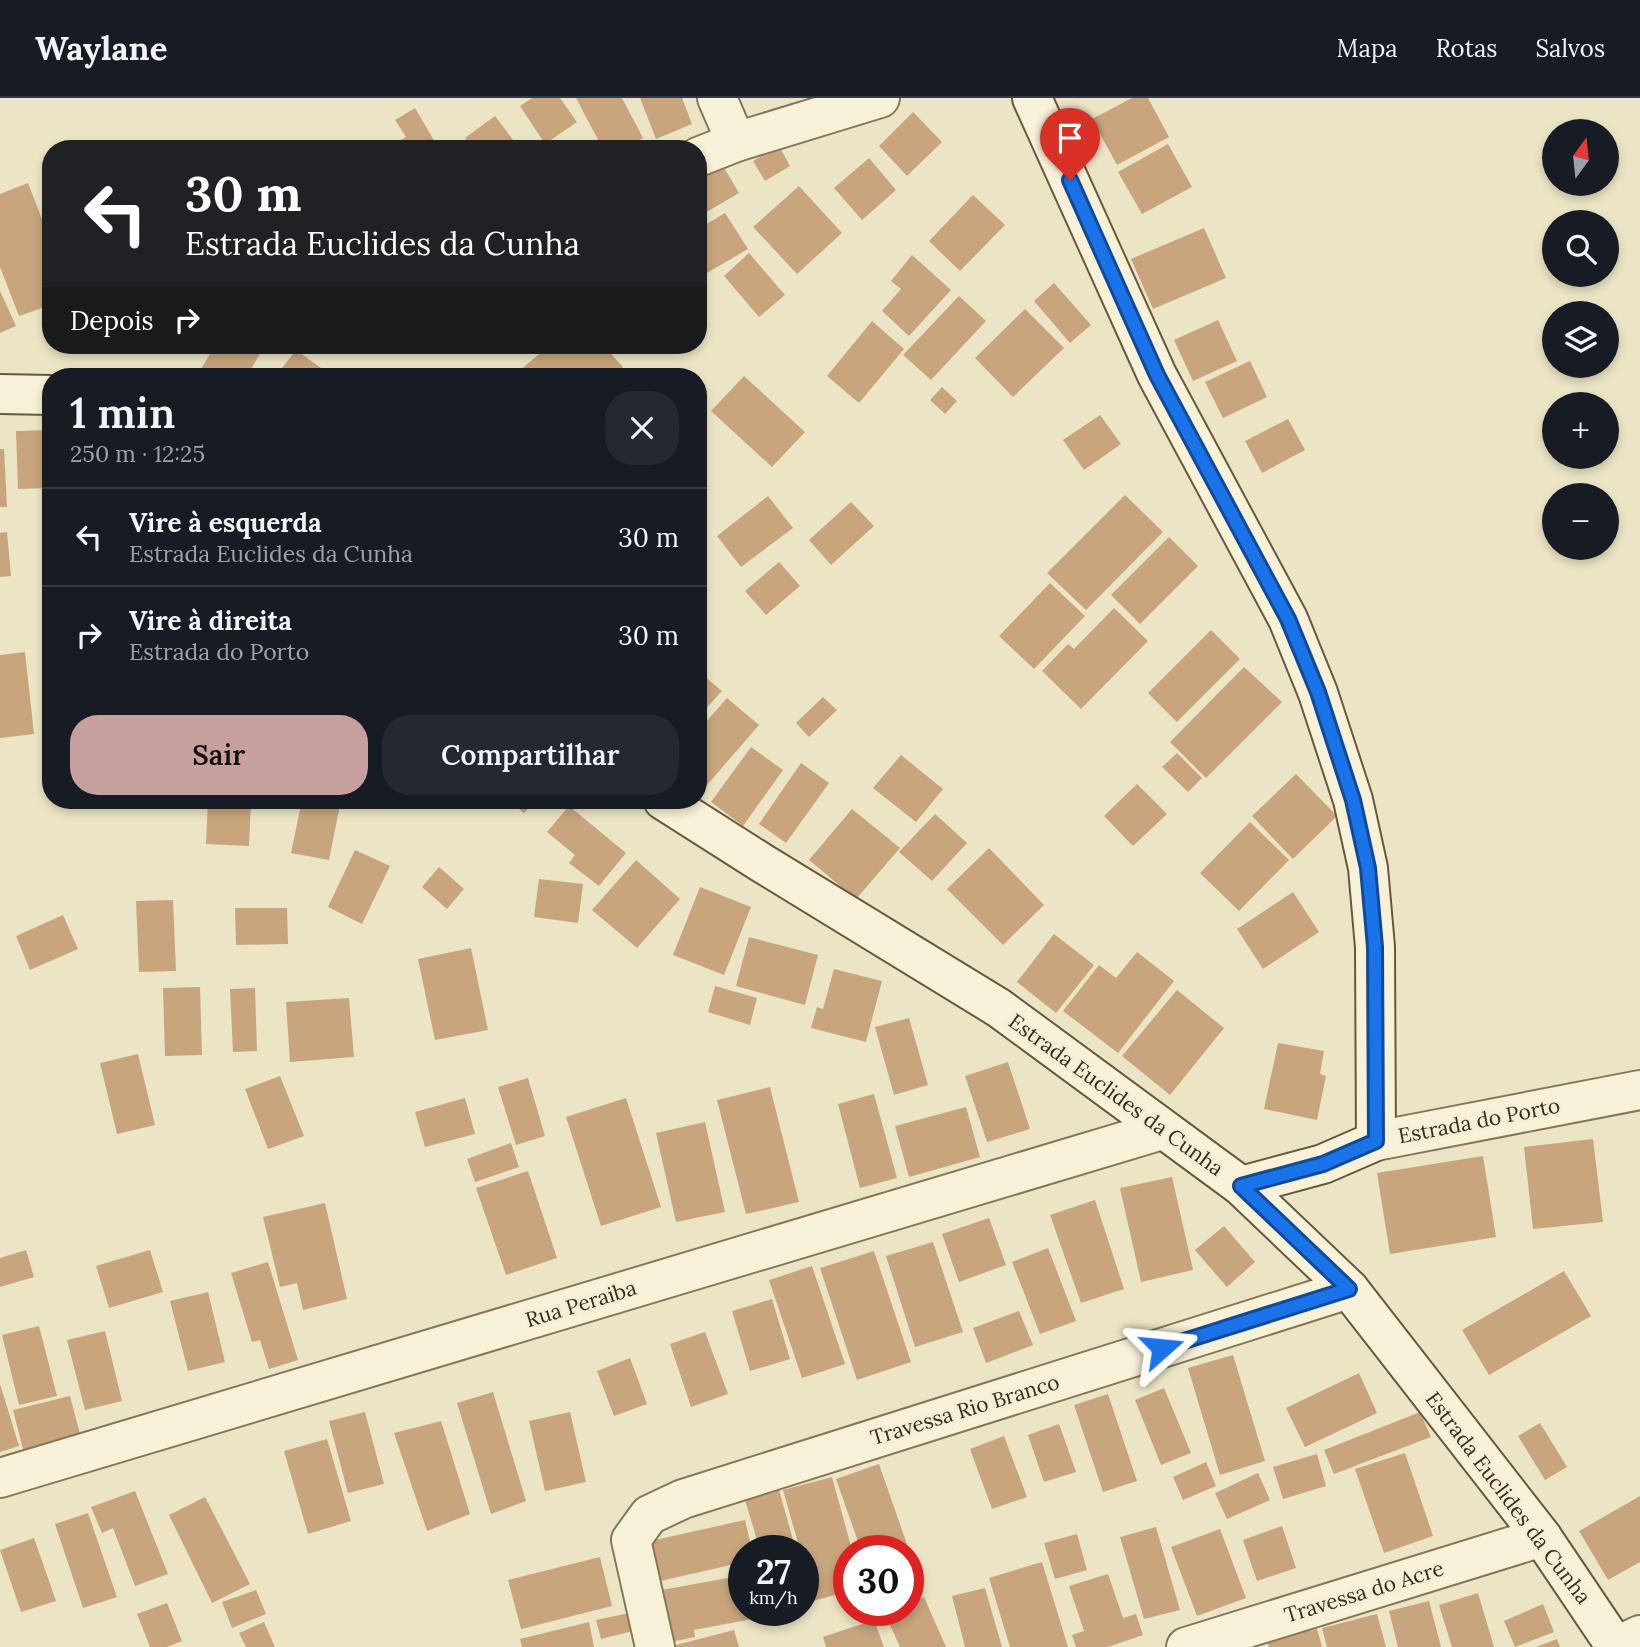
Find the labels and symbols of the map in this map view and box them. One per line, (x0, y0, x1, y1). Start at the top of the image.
pin (1040, 108, 1100, 180)
north arrow (1542, 119, 1619, 196)
street label: Estrada Euclides da Cunha (1003, 1007, 1229, 1182)
street label: Estrada do Porto (1396, 1092, 1562, 1149)
street label: Rua Peraiba (522, 1274, 640, 1333)
position arrow (1125, 1311, 1199, 1385)
street label: Travessa Rio Branco (867, 1368, 1063, 1451)
street label: Estrada Euclides da Cunha (1420, 1386, 1597, 1609)
speed limit sign: 30 (833, 1535, 924, 1626)
street label: Travessa do Acre (1281, 1554, 1447, 1629)

